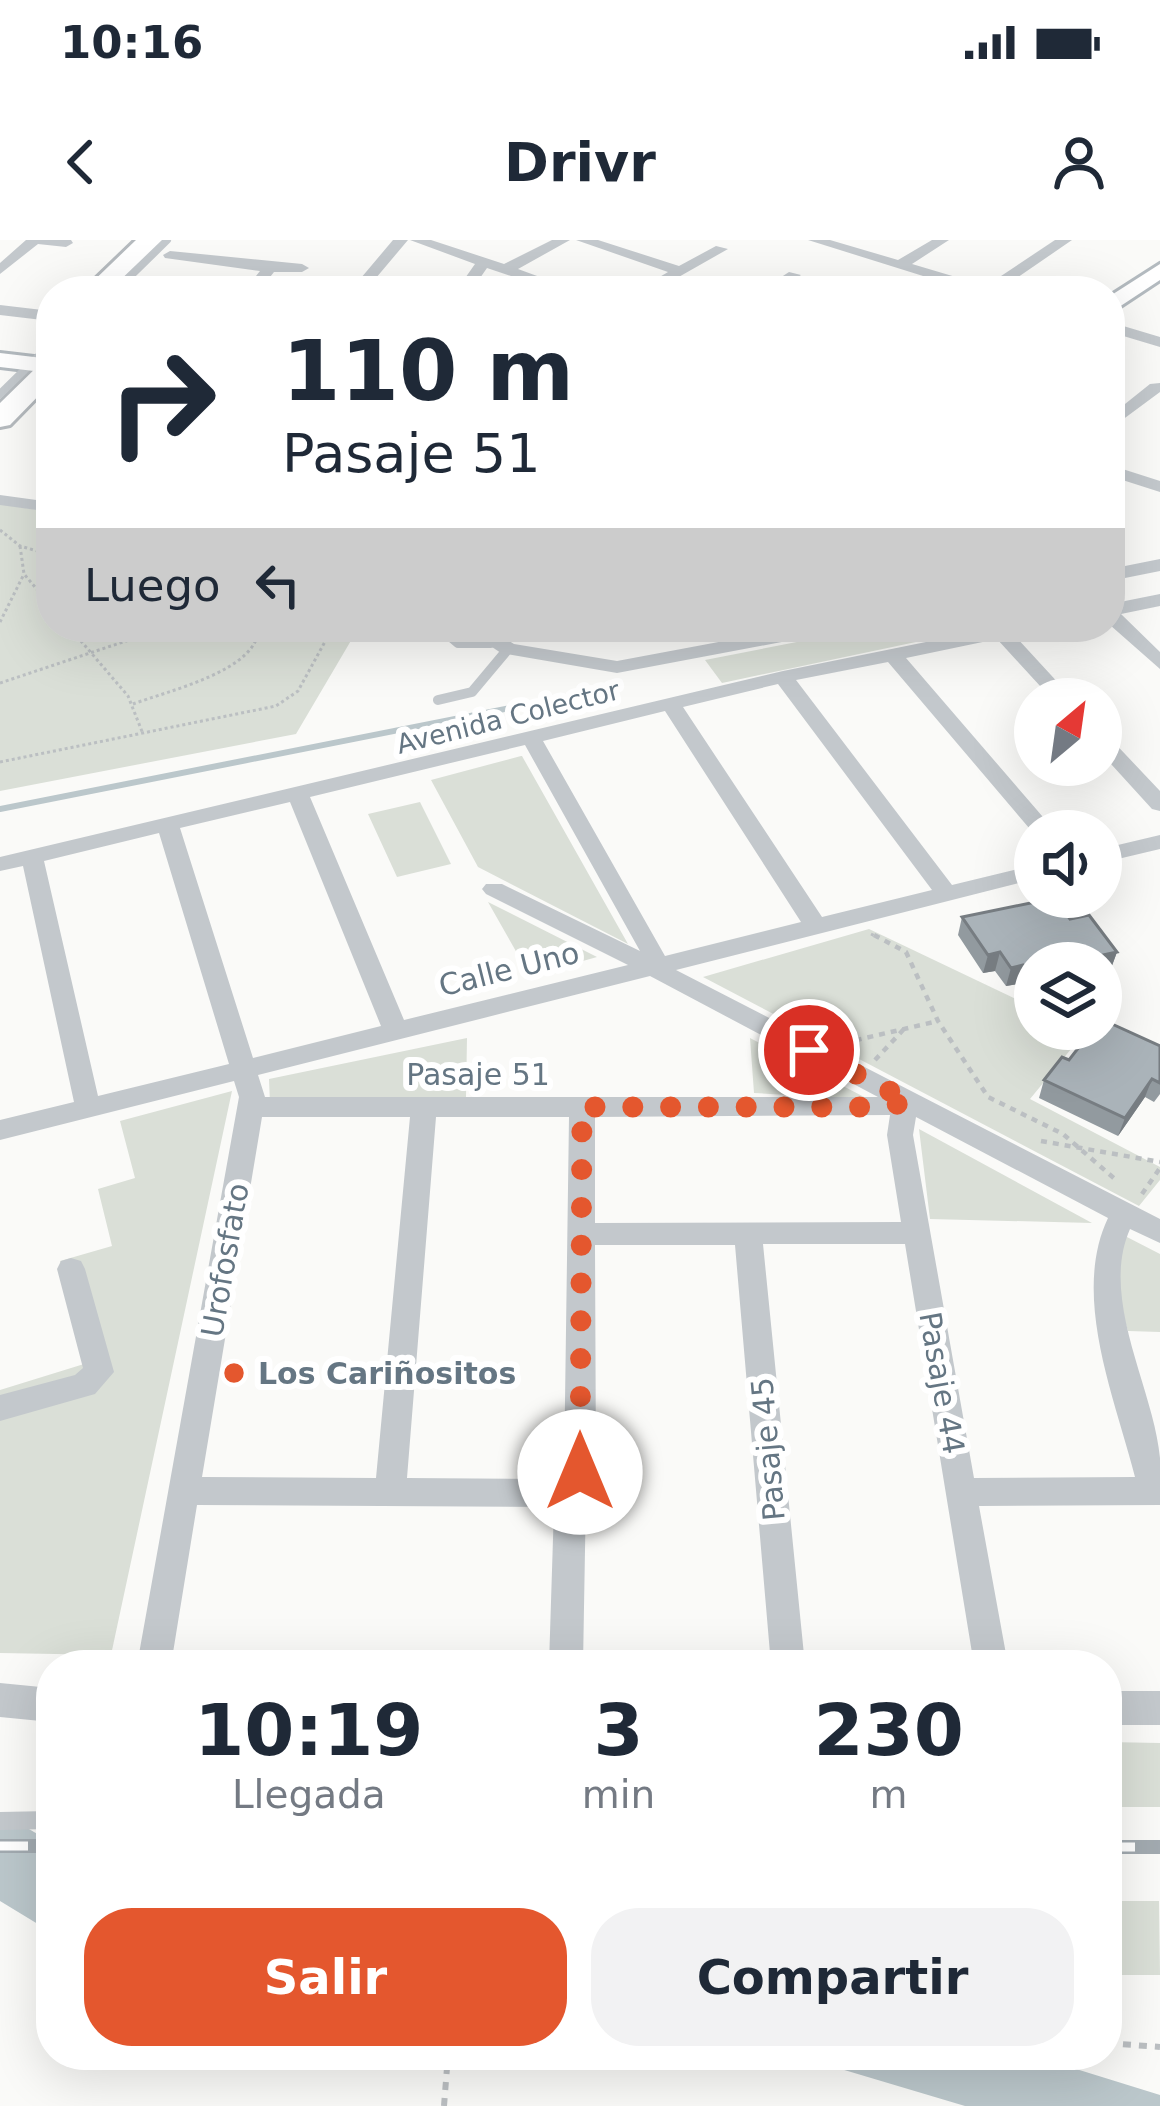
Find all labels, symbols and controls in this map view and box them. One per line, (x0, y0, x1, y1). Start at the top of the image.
text: 10:16 (60, 16, 203, 69)
icon: back (48, 129, 114, 195)
icon: person (1046, 129, 1112, 195)
text: Drivr (504, 131, 656, 194)
text: 110 m (282, 322, 574, 420)
icon: right (84, 324, 240, 480)
text: Pasaje 51 (282, 422, 541, 485)
icon: left (245, 552, 311, 618)
text: Luego (84, 559, 221, 612)
street label: Avenida Colector (393, 674, 624, 760)
north arrow (1014, 678, 1122, 786)
map controls (1014, 678, 1122, 1050)
button: sound (1014, 810, 1122, 918)
street label: Calle Uno (435, 935, 583, 1003)
button: layers (1014, 942, 1122, 1050)
pin (758, 999, 860, 1101)
icon: arrive (776, 1017, 842, 1083)
street label: Pasaje 51 (406, 1057, 550, 1092)
street label: Urofosfato (194, 1180, 256, 1340)
street label: Pasaje 44 (912, 1309, 972, 1457)
place label: Los Cariñositos (258, 1356, 516, 1391)
marker: Los Cariñositos (221, 1360, 247, 1386)
street label: Pasaje 45 (744, 1376, 792, 1522)
position arrow (517, 1409, 643, 1535)
text: 10:19 (194, 1688, 423, 1772)
text: 3 (593, 1688, 643, 1772)
text: 230 (813, 1688, 964, 1772)
text: Llegada (232, 1772, 386, 1817)
text: min (582, 1772, 655, 1817)
text: m (870, 1772, 908, 1817)
button: Salir (84, 1908, 567, 2046)
button: Compartir (591, 1908, 1074, 2046)

